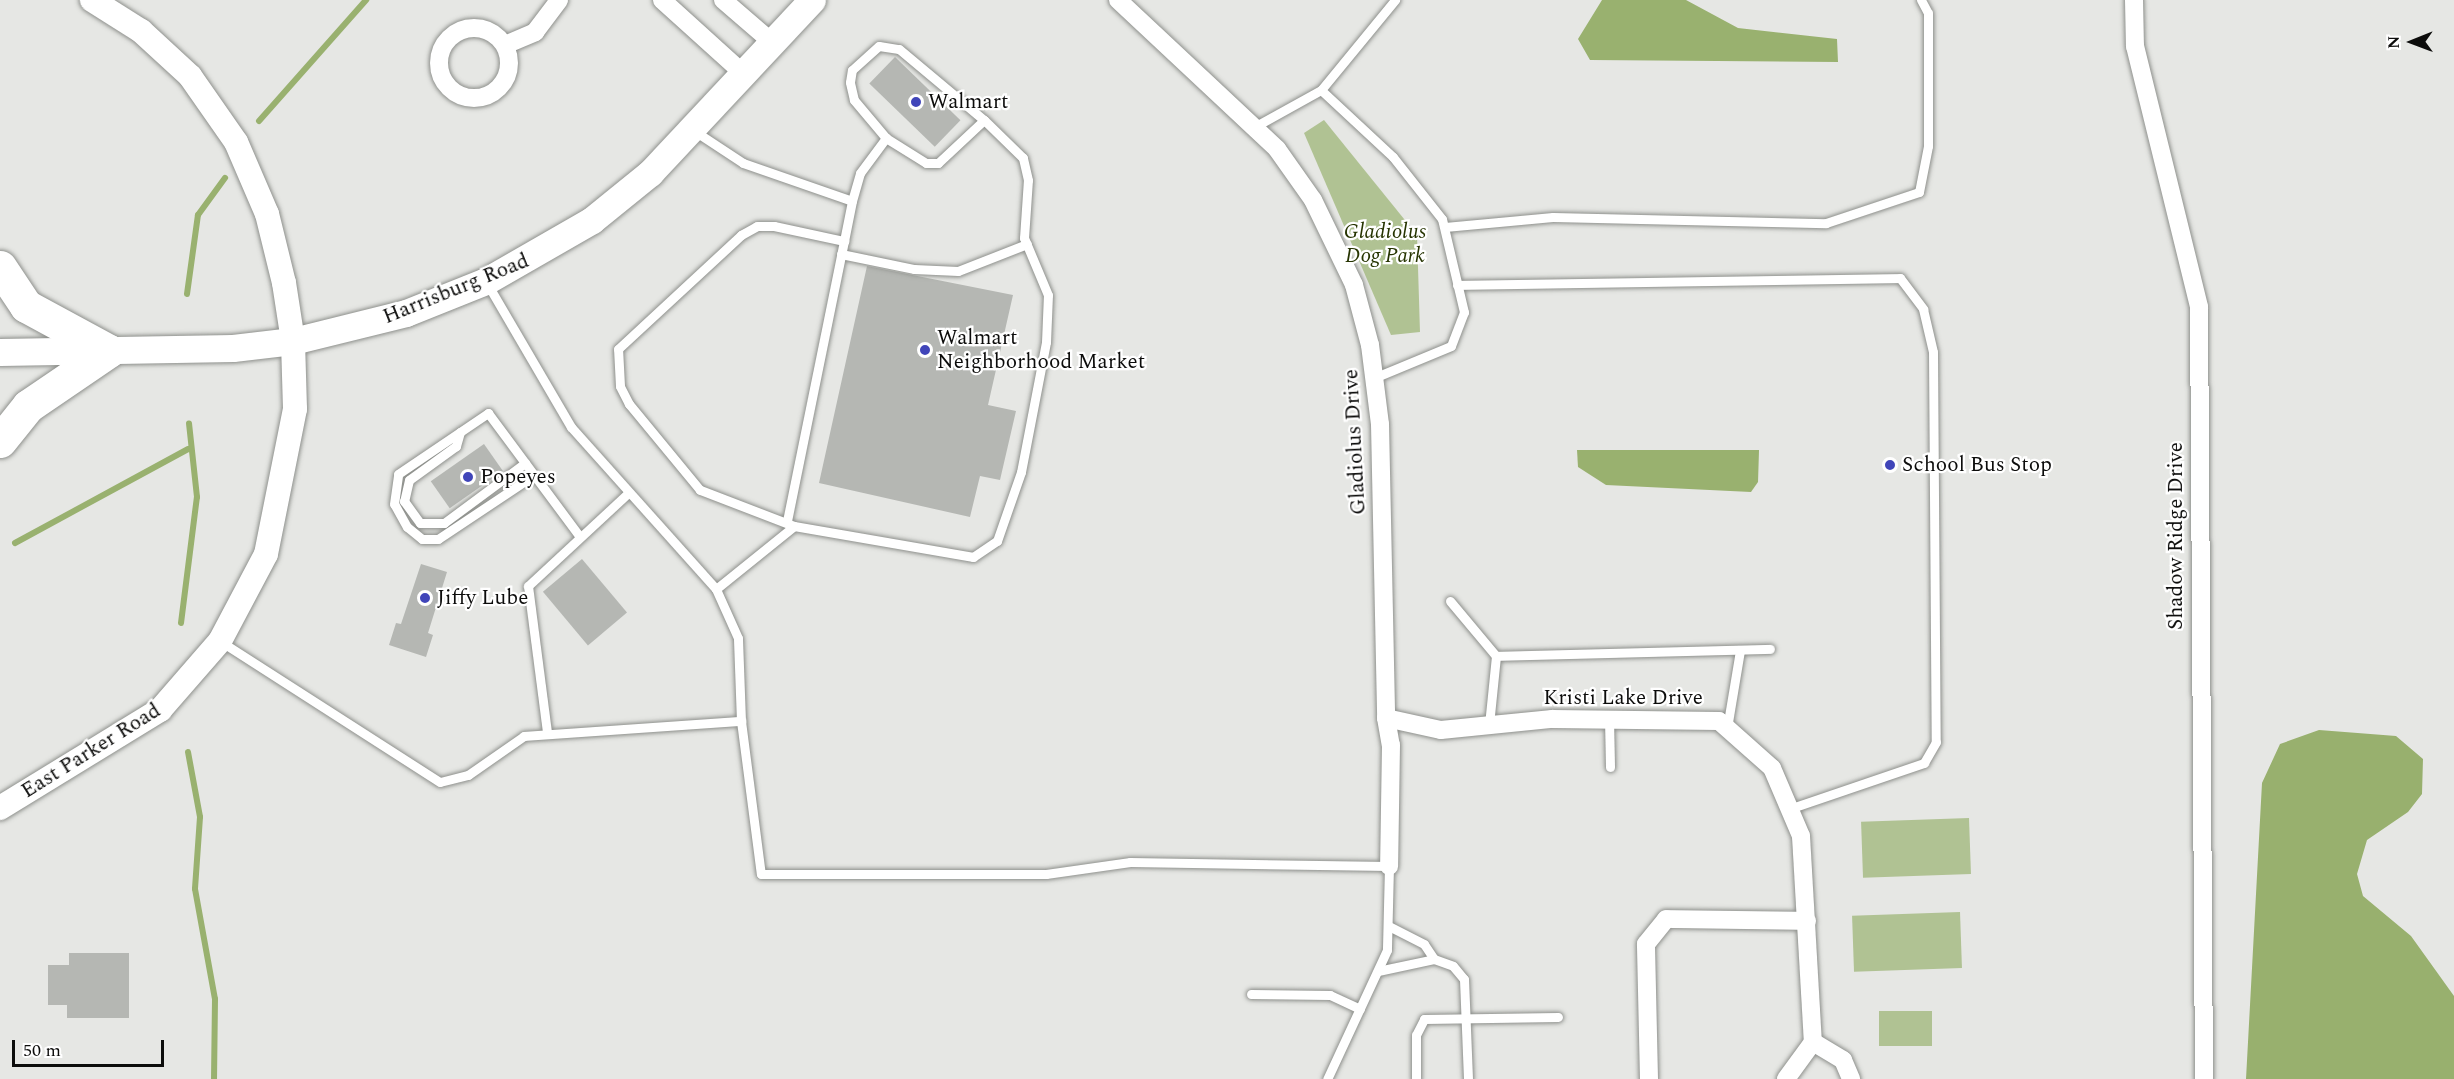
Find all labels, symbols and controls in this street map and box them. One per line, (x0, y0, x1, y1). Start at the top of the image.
north arrow (2382, 12, 2442, 72)
text: N (2382, 36, 2406, 49)
place label: Walmart (928, 89, 1009, 115)
marker: Walmart (909, 95, 923, 109)
park label: Gladiolus Dog Park (1344, 219, 1426, 269)
street label: Harrisburg Road (379, 248, 533, 330)
place label: Walmart Neighborhood Market (937, 325, 1145, 375)
marker: Walmart Neighborhood Market (918, 343, 932, 357)
street label: Gladiolus Drive (1339, 368, 1371, 516)
street label: Shadow Ridge Drive (2163, 442, 2189, 630)
place label: School Bus Stop (1902, 452, 2052, 478)
marker: School Bus Stop (1883, 458, 1897, 472)
place label: Popeyes (480, 464, 556, 490)
marker: Popeyes (461, 470, 475, 484)
place label: Jiffy Lube (437, 585, 528, 611)
marker: Jiffy Lube (418, 591, 432, 605)
street label: Kristi Lake Drive (1543, 685, 1703, 711)
street label: East Parker Road (17, 698, 165, 804)
scale bar (15, 1028, 166, 1066)
text: 50 m (23, 1037, 61, 1064)

